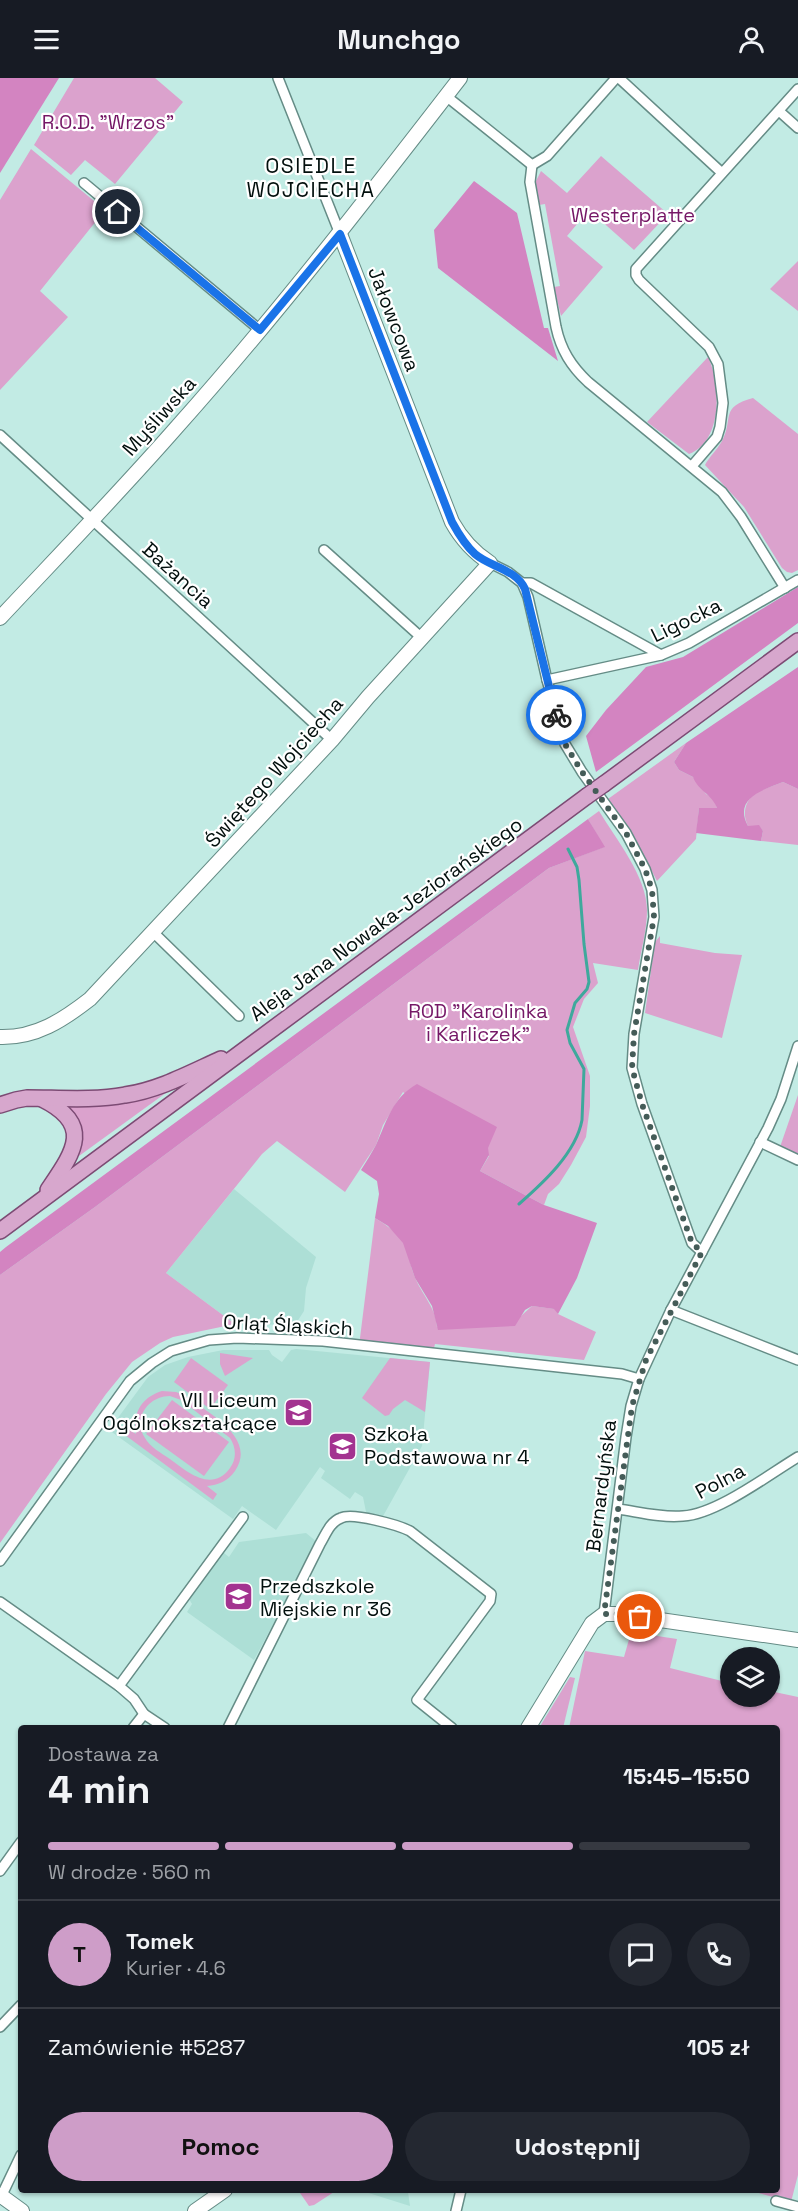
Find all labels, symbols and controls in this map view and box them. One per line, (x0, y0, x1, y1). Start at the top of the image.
text: Munchgo (337, 22, 461, 57)
icon: menu (30, 23, 63, 56)
icon: person (735, 23, 768, 56)
park label: R.O.D. "Wrzos" (42, 109, 174, 135)
district label: OSIEDLE WOJCIECHA (247, 152, 375, 203)
pin (92, 186, 143, 237)
icon: home (101, 195, 134, 228)
park label: Westerplatte (571, 202, 695, 228)
street label: Jałowcowa (362, 263, 426, 375)
street label: Myśliwska (116, 371, 202, 461)
street label: Bażancia (137, 536, 219, 614)
street label: Ligocka (647, 592, 725, 648)
courier (526, 685, 586, 745)
street label: Świętego Wojciecha (199, 691, 349, 853)
icon: bike (540, 699, 573, 732)
street label: Aleja Jana Nowaka-Jeziorańskiego (244, 811, 528, 1027)
park label: ROD "Karolinka i Karliczek" (408, 998, 548, 1047)
street label: Orląt Śląskich (222, 1309, 354, 1341)
place label: VII Liceum Ogólnokształcące (103, 1387, 277, 1436)
school or university icon: VII Liceum Ogólnokształcące (282, 1396, 314, 1428)
street label: Bernardyńska (580, 1418, 622, 1554)
place label: Szkoła Podstawowa nr 4 (364, 1421, 530, 1470)
school or university icon: Szkoła Podstawowa nr 4 (327, 1430, 359, 1462)
street label: Polna (691, 1457, 749, 1505)
place label: Przedszkole Miejskie nr 36 (260, 1573, 391, 1622)
school or university icon: Przedszkole Miejskie nr 36 (223, 1581, 255, 1613)
pin (614, 1591, 665, 1642)
icon: bag (623, 1600, 656, 1633)
map controls (720, 1647, 780, 1707)
button: layers (720, 1647, 780, 1707)
text: Dostawa za (48, 1741, 159, 1767)
text: 15:45–15:50 (623, 1762, 750, 1790)
text: 4 min (48, 1765, 150, 1814)
text: W drodze · 560 m (48, 1859, 211, 1885)
button: chat (609, 1923, 672, 1986)
button: phone (687, 1923, 750, 1986)
text: Tomek (126, 1927, 194, 1955)
text: T (73, 1940, 86, 1968)
text: Kurier · 4.6 (126, 1955, 226, 1981)
text: Zamówienie #5287 (48, 2033, 245, 2061)
text: 105 zł (687, 2033, 750, 2061)
button: Pomoc (48, 2112, 393, 2181)
button: Udostępnij (405, 2112, 750, 2181)

